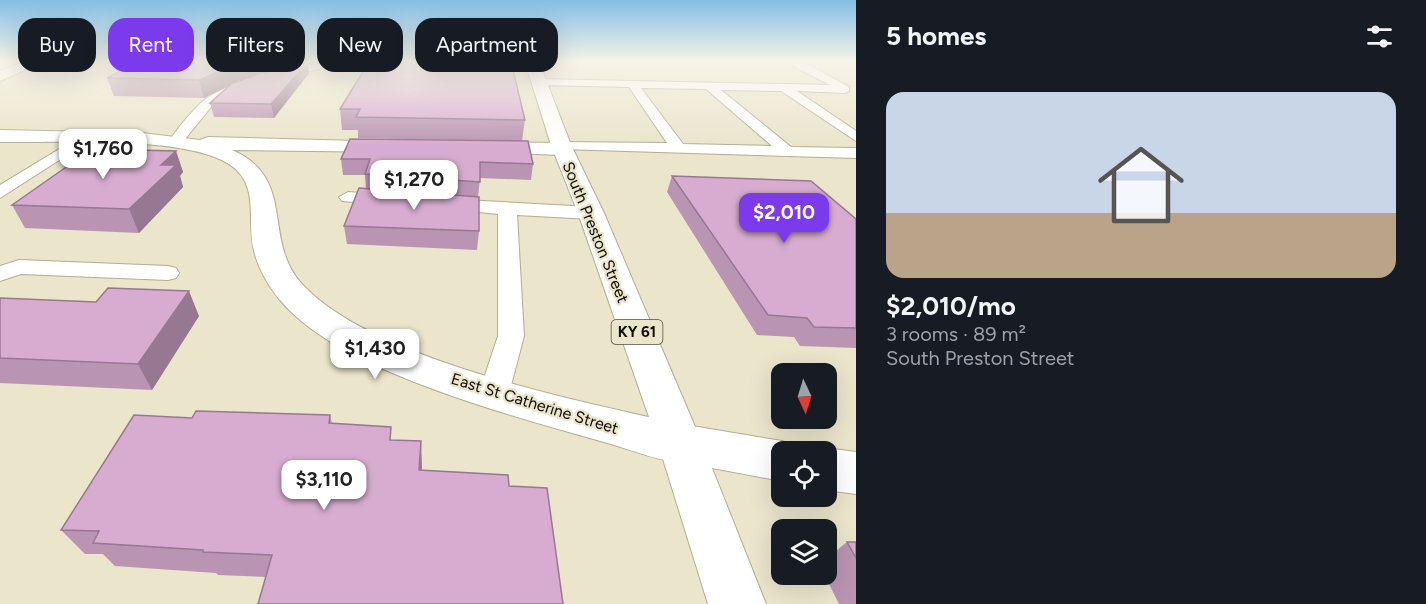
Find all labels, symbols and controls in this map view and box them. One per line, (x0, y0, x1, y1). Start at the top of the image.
chip: Buy (18, 18, 96, 72)
chip: Rent (108, 18, 194, 72)
chip: Filters (206, 18, 305, 72)
chip: New (317, 18, 403, 72)
chip: Apartment (415, 18, 558, 72)
text: 5 homes (886, 20, 986, 52)
icon: filters (1363, 20, 1396, 53)
pin: $1,760 (54, 129, 152, 180)
icon: home (1087, 131, 1195, 239)
text: $1,760 (73, 136, 133, 160)
street label: South Preston Street (558, 159, 633, 306)
pin: $1,270 (365, 160, 463, 211)
text: $1,270 (384, 167, 444, 191)
pin: $2,010 (735, 193, 833, 244)
text: $2,010 (753, 200, 815, 224)
text: $2,010/mo (886, 290, 1016, 322)
road number: KY 61 (612, 320, 662, 344)
text: 3 rooms · 89 m² (886, 322, 1026, 346)
pin: $1,430 (326, 329, 424, 380)
text: $1,430 (344, 336, 406, 360)
text: South Preston Street (886, 346, 1074, 370)
north arrow (771, 363, 837, 429)
map controls (771, 363, 837, 585)
street label: East St Catherine Street (449, 369, 621, 438)
button: locate (771, 441, 837, 507)
pin: $3,110 (275, 460, 373, 511)
text: $3,110 (295, 467, 353, 491)
button: layers (771, 519, 837, 585)

